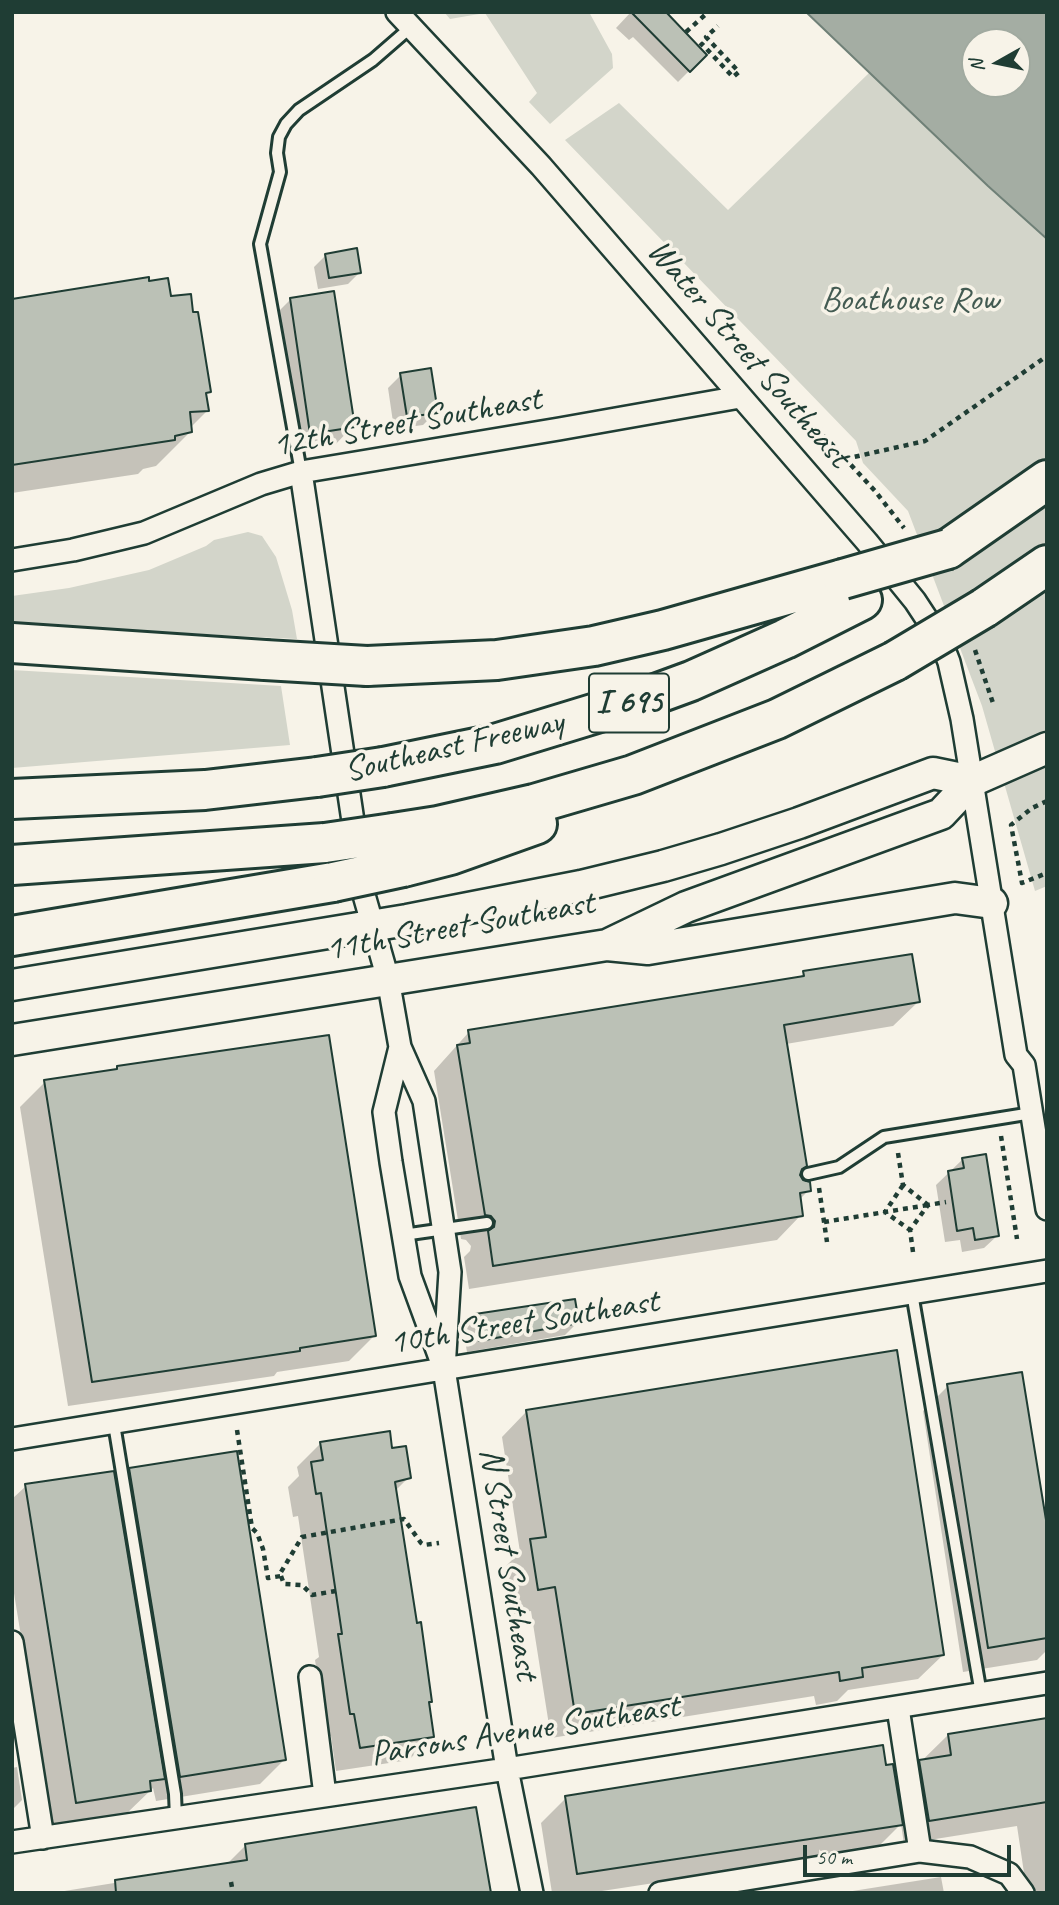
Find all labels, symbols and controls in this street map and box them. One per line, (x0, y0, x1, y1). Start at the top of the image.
north arrow (961, 28, 1031, 98)
text: N (964, 58, 990, 74)
street label: Water Street Southeast (637, 231, 859, 477)
park label: Boathouse Row (821, 280, 999, 322)
street label: 12th Street Southeast (270, 379, 544, 467)
road number: I 695 (589, 674, 669, 732)
street label: Southeast Freeway (340, 701, 568, 793)
street label: 11th Street Southeast (323, 883, 597, 971)
street label: 10th Street Southeast (387, 1281, 661, 1365)
street label: N Street Southeast (469, 1445, 547, 1683)
street label: Parsons Avenue Southeast (368, 1686, 682, 1776)
scale bar (807, 1832, 1015, 1876)
text: 50 m (816, 1844, 852, 1870)

